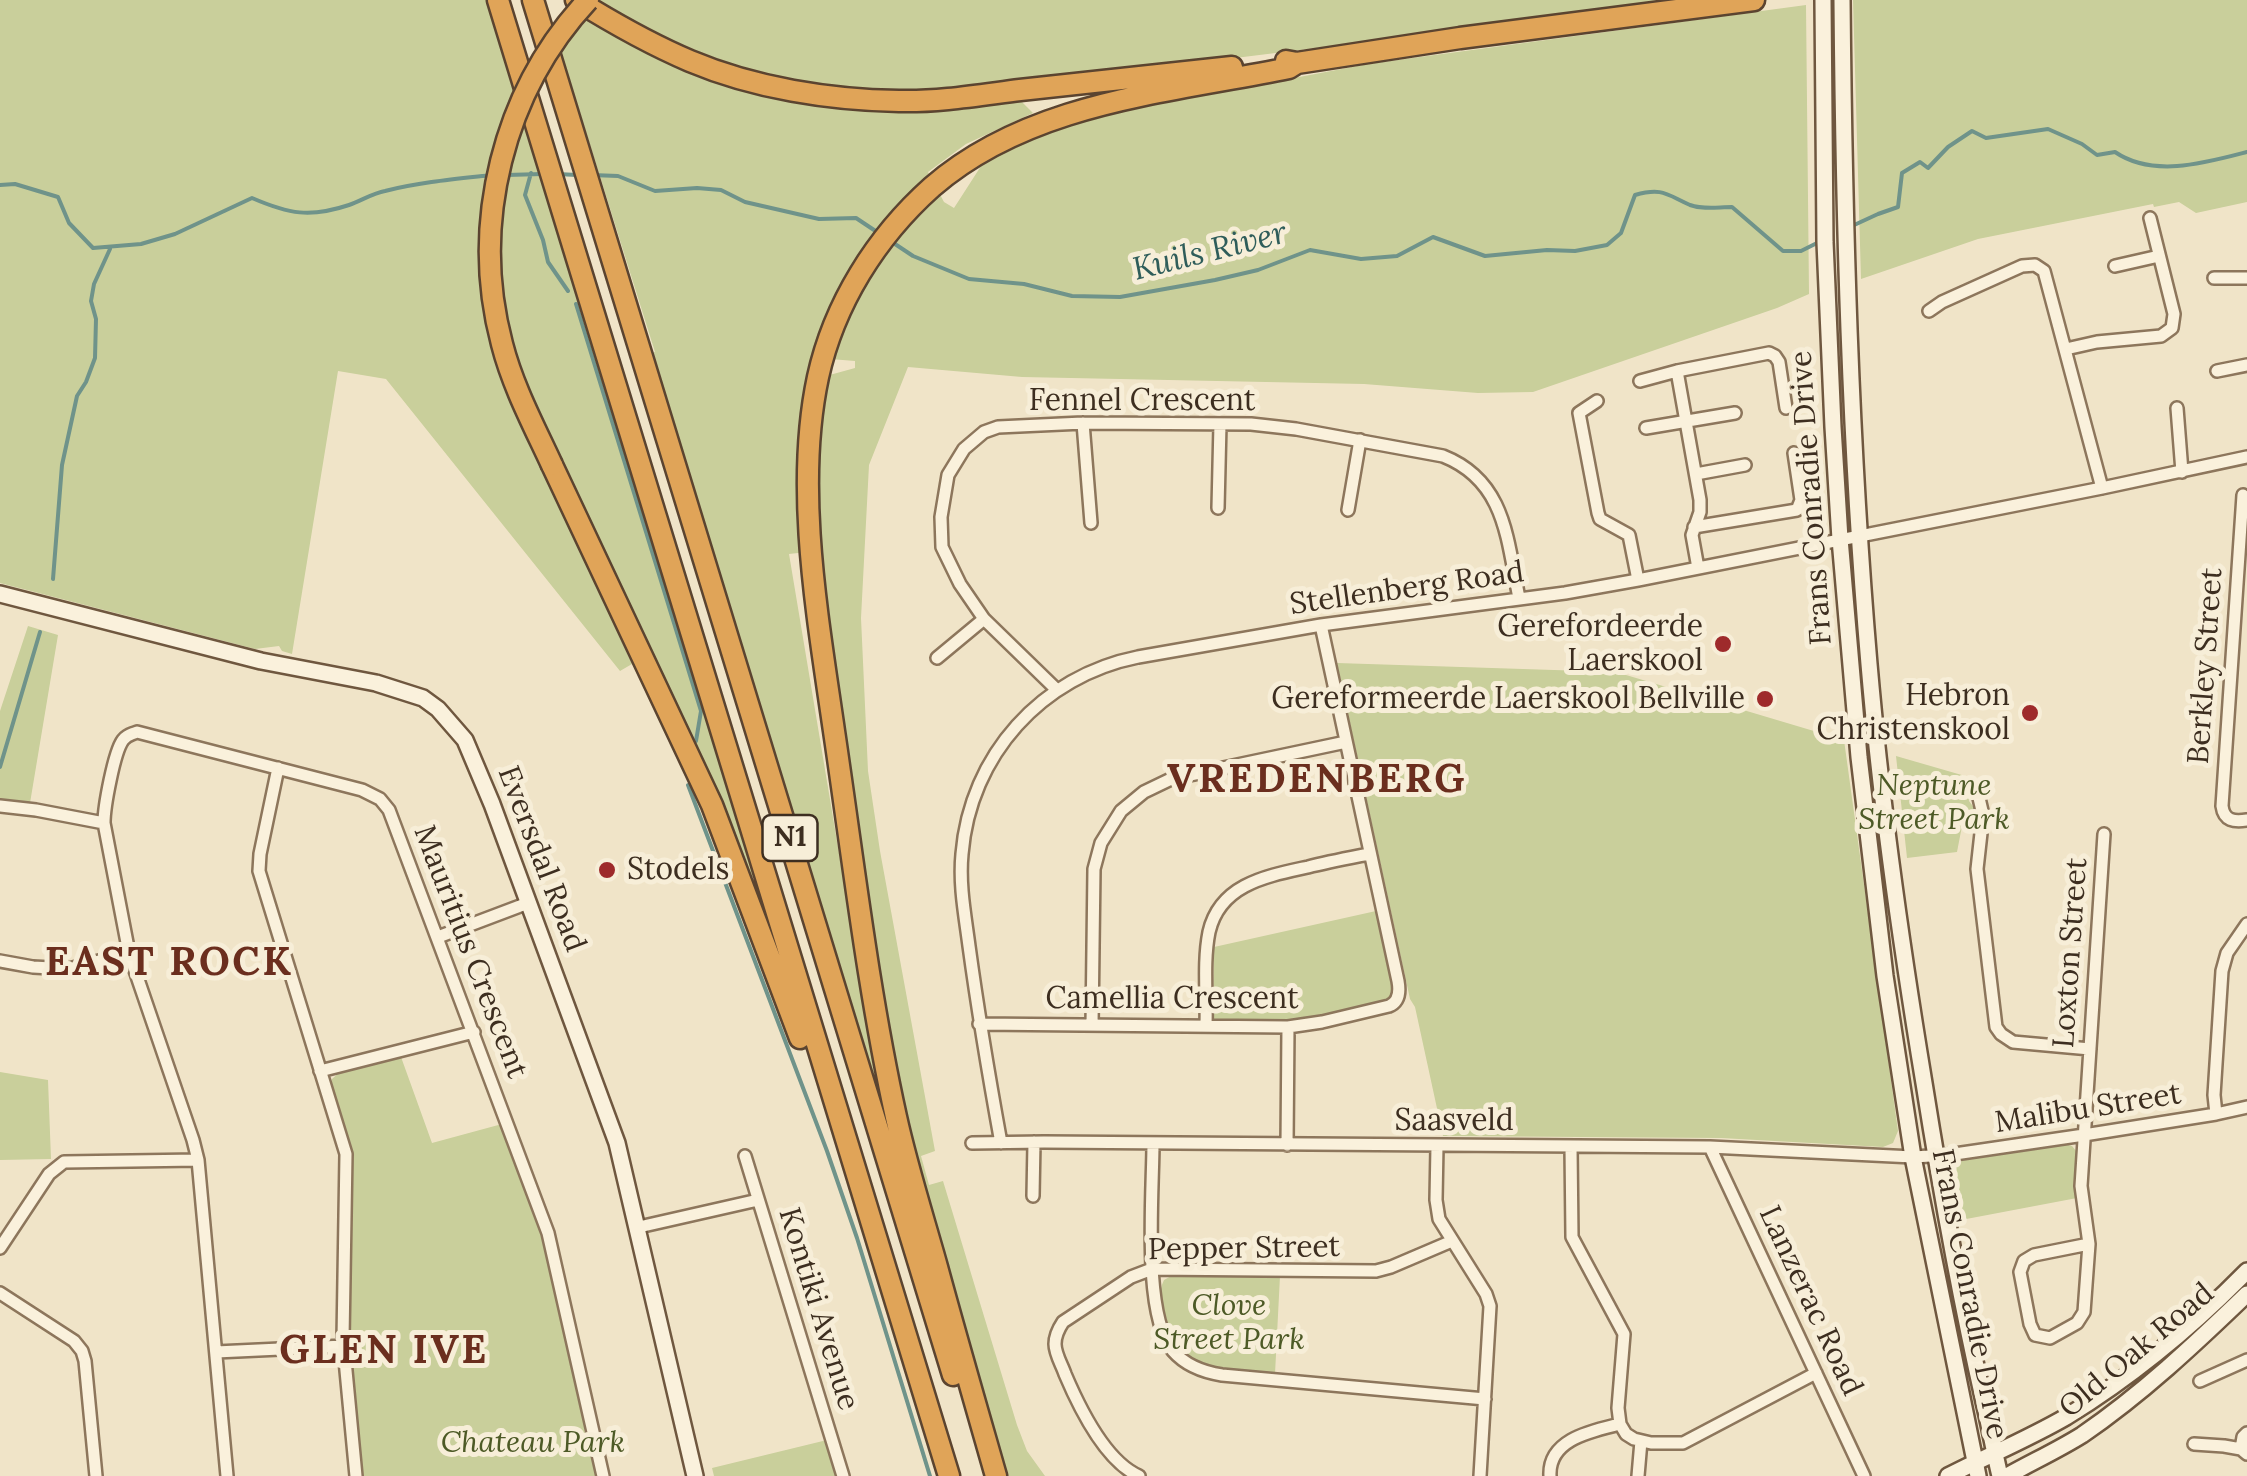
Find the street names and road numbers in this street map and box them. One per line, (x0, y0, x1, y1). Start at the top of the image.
street label: Frans Conradie Drive (1784, 350, 1840, 646)
street label: Fennel Crescent (1029, 383, 1255, 419)
street label: Stellenberg Road (1288, 555, 1526, 623)
street label: Berkley Street (2181, 567, 2231, 765)
street label: Eversdal Road (489, 761, 593, 957)
road number: N1 (762, 815, 818, 861)
street label: Mauritius Crescent (405, 820, 535, 1084)
street label: Loxton Street (2046, 857, 2096, 1049)
street label: Camellia Crescent (1045, 981, 1299, 1017)
street label: Malibu Street (1992, 1077, 2184, 1141)
street label: Saasveld (1394, 1103, 1514, 1139)
street label: Frans Conradie Drive (1923, 1146, 2015, 1442)
street label: Lanzerac Road (1750, 1201, 1870, 1401)
street label: Kontiki Avenue (770, 1203, 866, 1415)
street label: Pepper Street (1148, 1229, 1340, 1269)
street label: Old Oak Road (2052, 1276, 2222, 1426)

